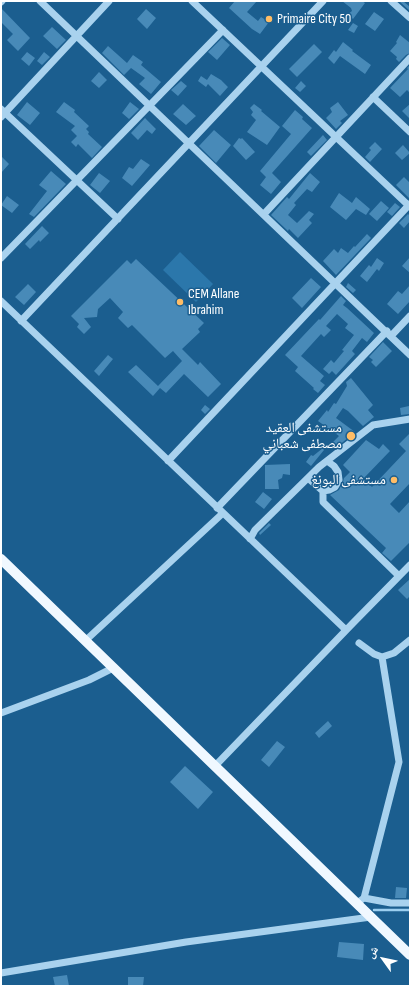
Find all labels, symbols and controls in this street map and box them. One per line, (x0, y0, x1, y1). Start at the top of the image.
place label: Primaire City 50 (277, 11, 351, 27)
marker: Primaire City 50 (264, 14, 274, 24)
place label: CEM Allane Ibrahim (188, 286, 239, 318)
marker: CEM Allane Ibrahim (175, 297, 185, 307)
place label: مستشفى العقيد مصطفى شعباني (263, 420, 342, 452)
marker: مستشفى العقيد مصطفى شعباني (345, 430, 357, 442)
place label: مستشفى البونغ (311, 472, 386, 488)
marker: مستشفى البونغ (389, 475, 399, 485)
north arrow (363, 939, 403, 979)
text: ش (364, 944, 381, 961)

